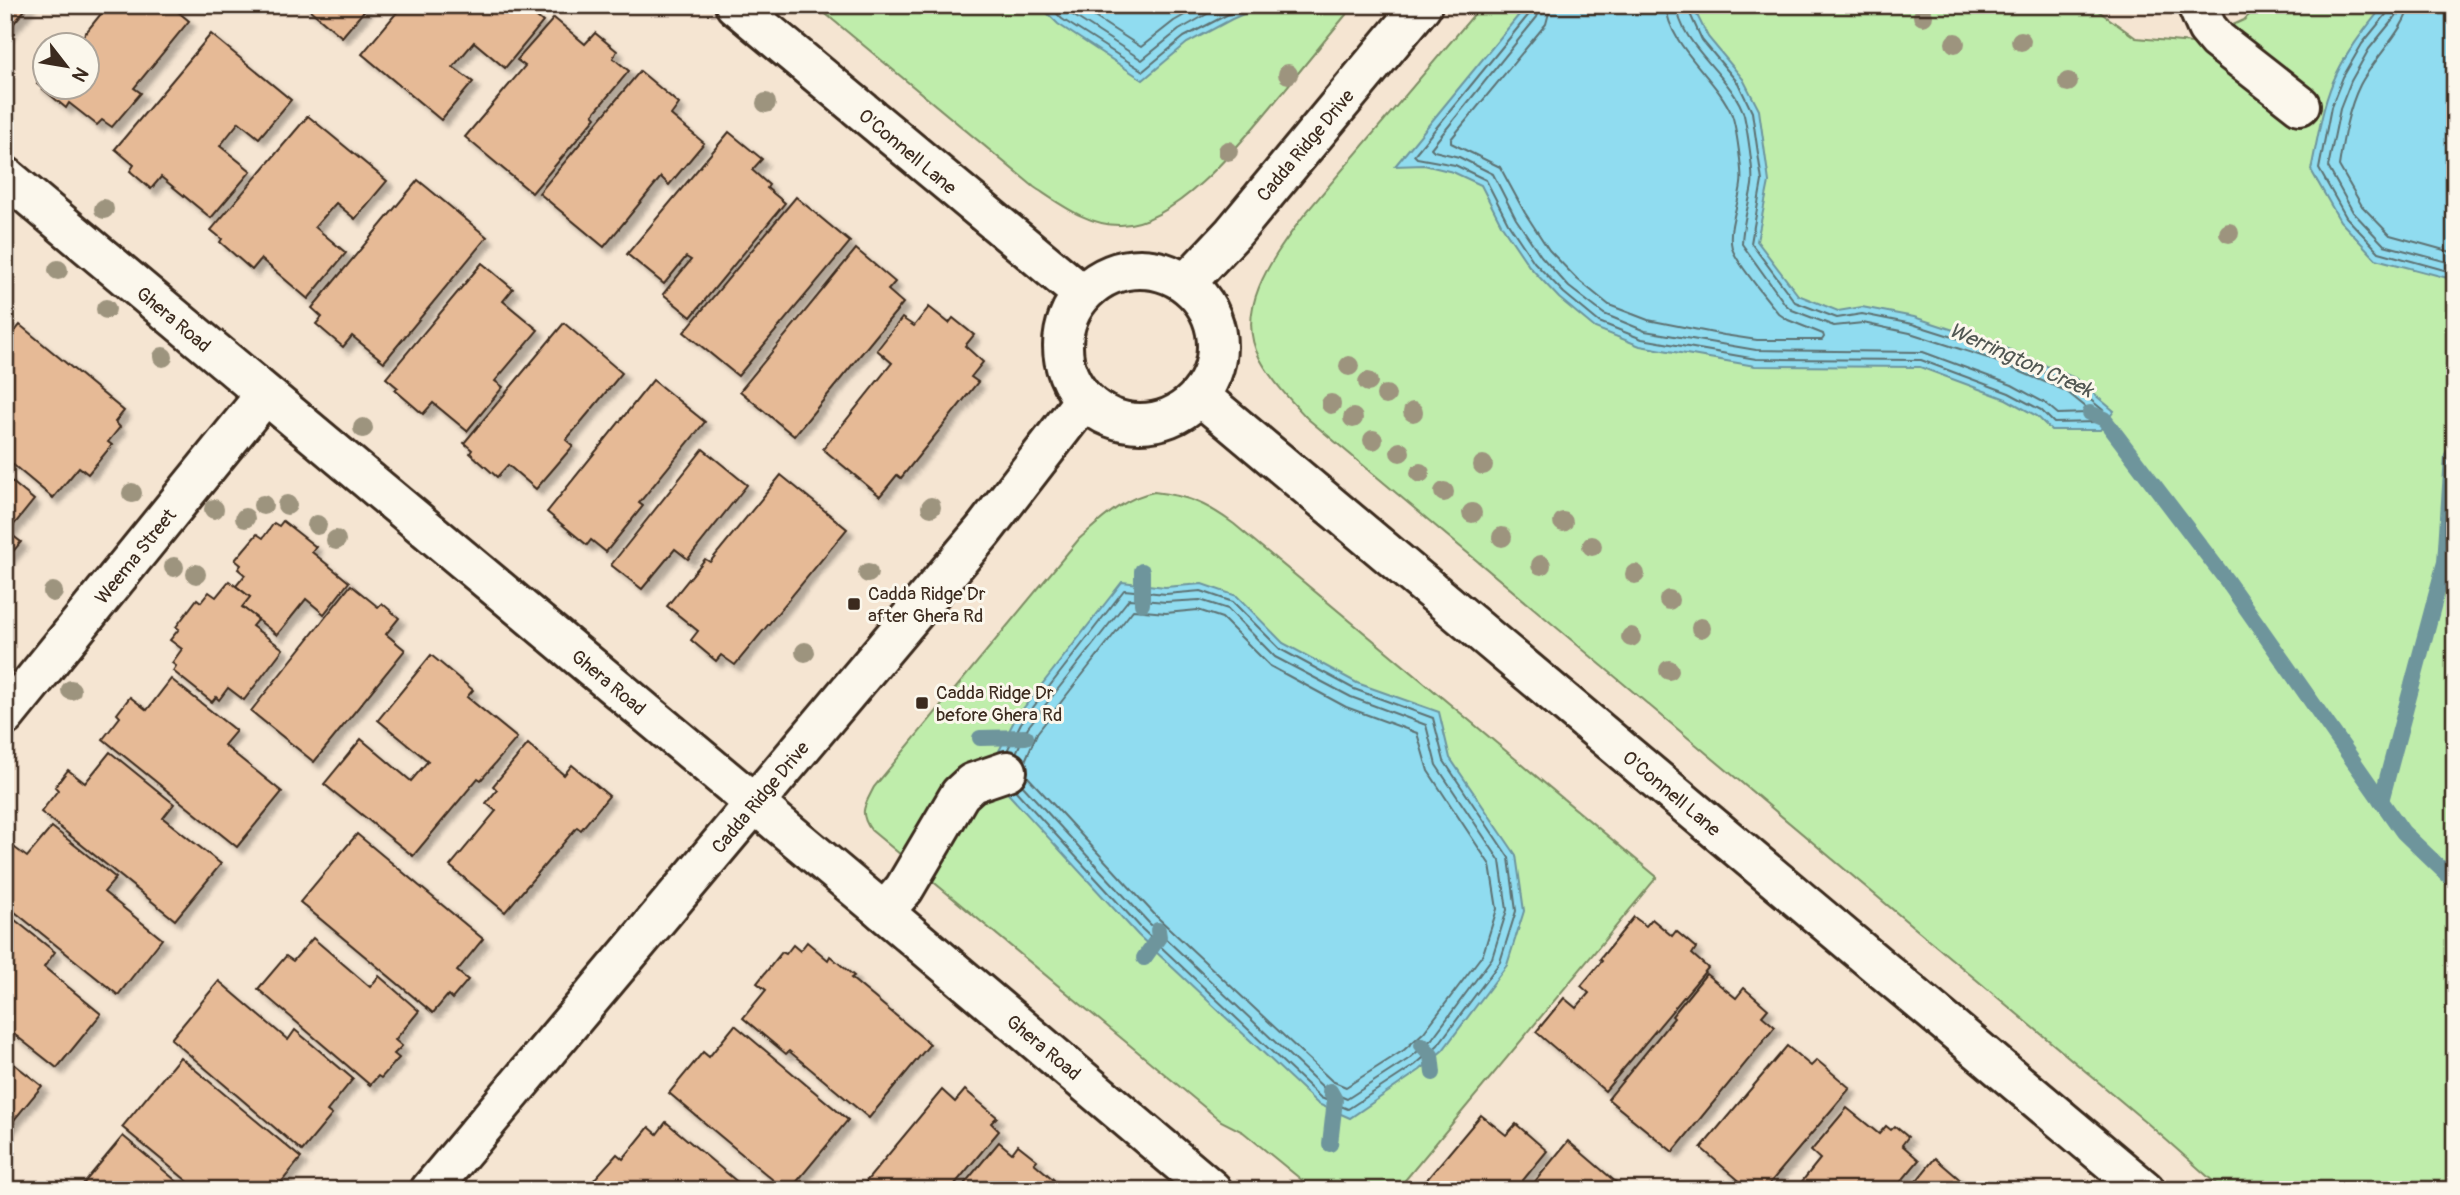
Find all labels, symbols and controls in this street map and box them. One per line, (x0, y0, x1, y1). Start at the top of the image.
north arrow (32, 32, 102, 102)
text: N (66, 63, 93, 86)
street label: Cadda Ridge Drive (1252, 84, 1360, 207)
street label: O'Connell Lane (853, 104, 962, 200)
street label: Ghera Road (131, 282, 216, 358)
water label: Werrington Creek (1945, 317, 2099, 405)
street label: Weema Street (90, 504, 182, 609)
place label: Cadda Ridge Dr after Ghera Rd (868, 582, 986, 628)
marker: Cadda Ridge Dr after Ghera Rd (846, 596, 862, 612)
street label: Ghera Road (566, 645, 651, 721)
place label: Cadda Ridge Dr before Ghera Rd (936, 681, 1062, 727)
marker: Cadda Ridge Dr before Ghera Rd (914, 695, 930, 711)
street label: Cadda Ridge Drive (707, 736, 815, 859)
street label: O'Connell Lane (1617, 746, 1726, 842)
street label: Ghera Road (1001, 1010, 1086, 1086)

